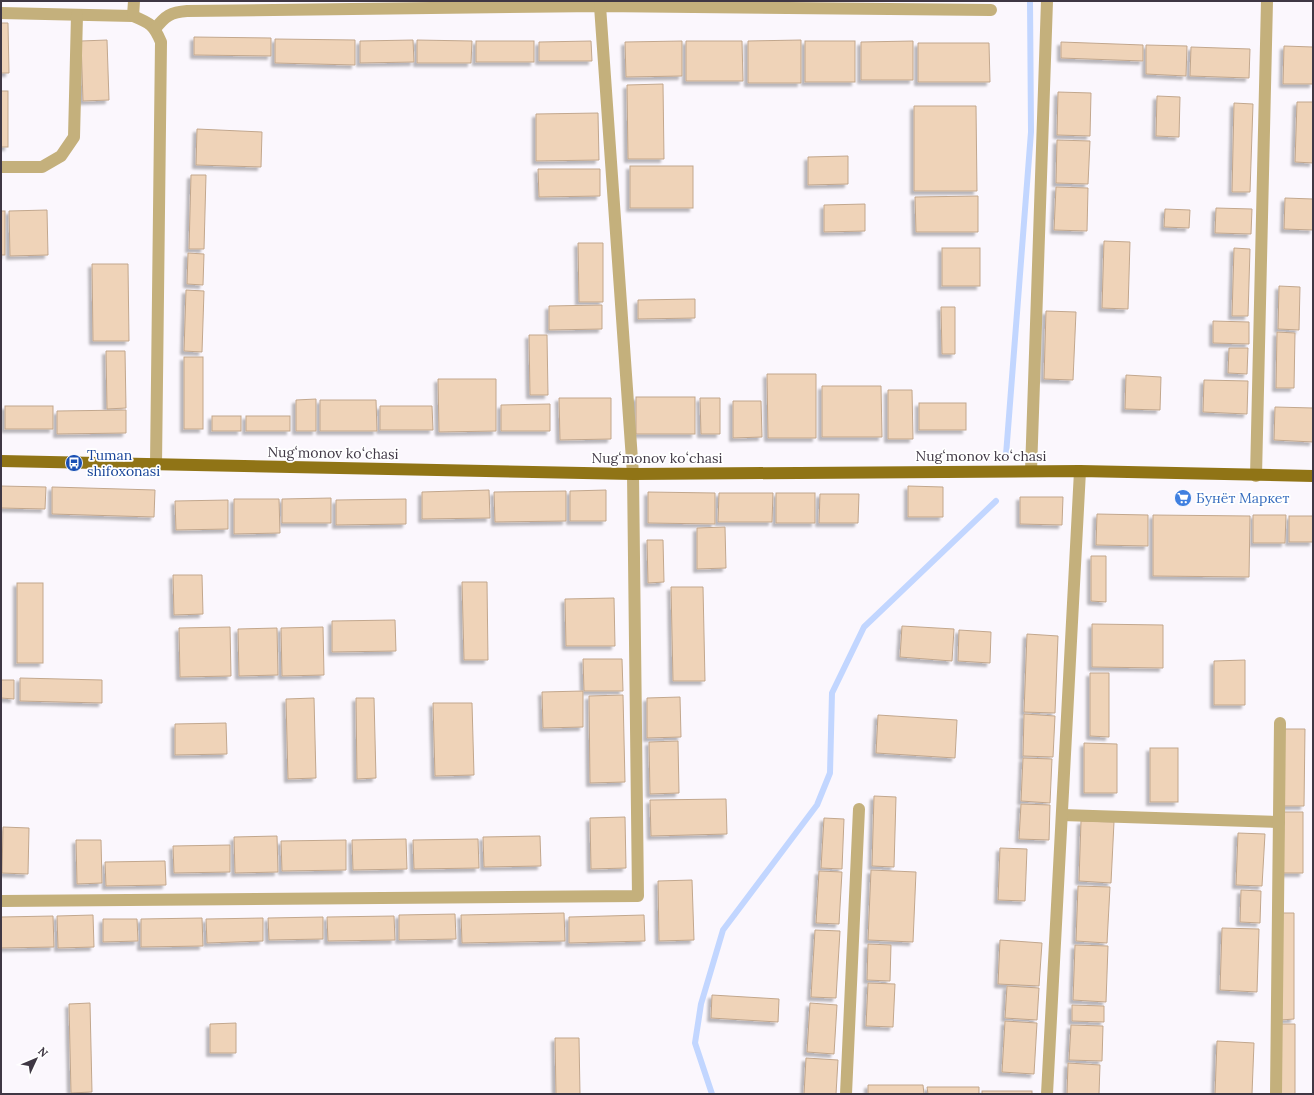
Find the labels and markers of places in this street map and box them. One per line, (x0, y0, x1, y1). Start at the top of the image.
place label: Tuman shifoxonasi (87, 446, 160, 480)
bus stop icon: Tuman shifoxonasi (64, 453, 84, 473)
supermarket icon: Бунёт Маркет (1173, 488, 1193, 508)
place label: Бунёт Маркет (1196, 489, 1289, 507)

